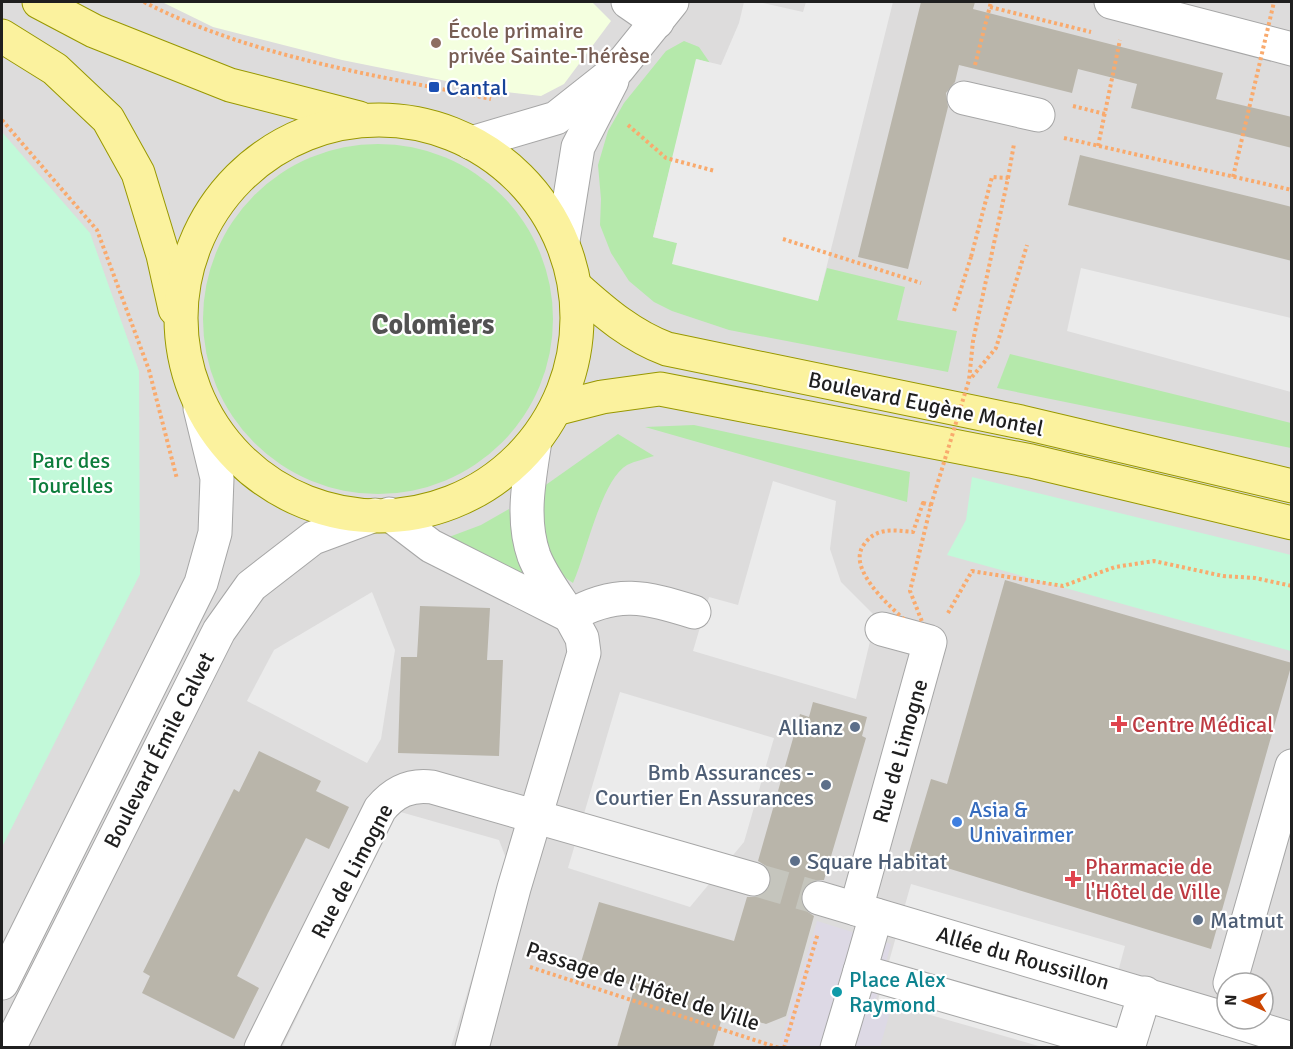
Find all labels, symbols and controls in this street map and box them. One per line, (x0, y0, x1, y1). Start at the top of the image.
place label: École primaire privée Sainte-Thérèse (448, 17, 650, 69)
marker: École primaire privée Sainte-Thérèse (429, 36, 443, 50)
place label: Cantal (446, 74, 508, 101)
marker: Cantal (427, 80, 441, 94)
district label: Colomiers (371, 308, 495, 342)
street label: Boulevard Eugène Montel (806, 366, 1046, 442)
park label: Parc des Tourelles (29, 447, 113, 499)
street label: Boulevard Émile Calvet (98, 647, 220, 852)
street label: Rue de Limogne (867, 676, 933, 826)
place label: Centre Médical (1132, 711, 1274, 738)
place label: Allianz (778, 714, 843, 741)
marker: Centre Médical (1110, 715, 1128, 733)
marker: Allianz (848, 720, 862, 734)
place label: Bmb Assurances - Courtier En Assurances (595, 759, 814, 811)
marker: Bmb Assurances - Courtier En Assurances (819, 778, 833, 792)
place label: Asia & Univairmer (969, 796, 1073, 848)
street label: Rue de Limogne (305, 799, 399, 943)
marker: Asia & Univairmer (950, 815, 964, 829)
place label: Square Habitat (807, 848, 948, 875)
place label: Pharmacie de l'Hôtel de Ville (1085, 853, 1221, 905)
marker: Square Habitat (788, 854, 802, 868)
marker: Pharmacie de l'Hôtel de Ville (1066, 872, 1080, 886)
place label: Matmut (1210, 907, 1284, 934)
marker: Matmut (1191, 913, 1205, 927)
street label: Allée du Roussillon (933, 920, 1113, 996)
street label: Passage de l'Hôtel de Ville (523, 935, 763, 1037)
place label: Place Alex Raymond (849, 966, 946, 1018)
north arrow (1215, 971, 1275, 1031)
marker: Place Alex Raymond (830, 985, 844, 999)
text: N (1221, 994, 1241, 1006)

